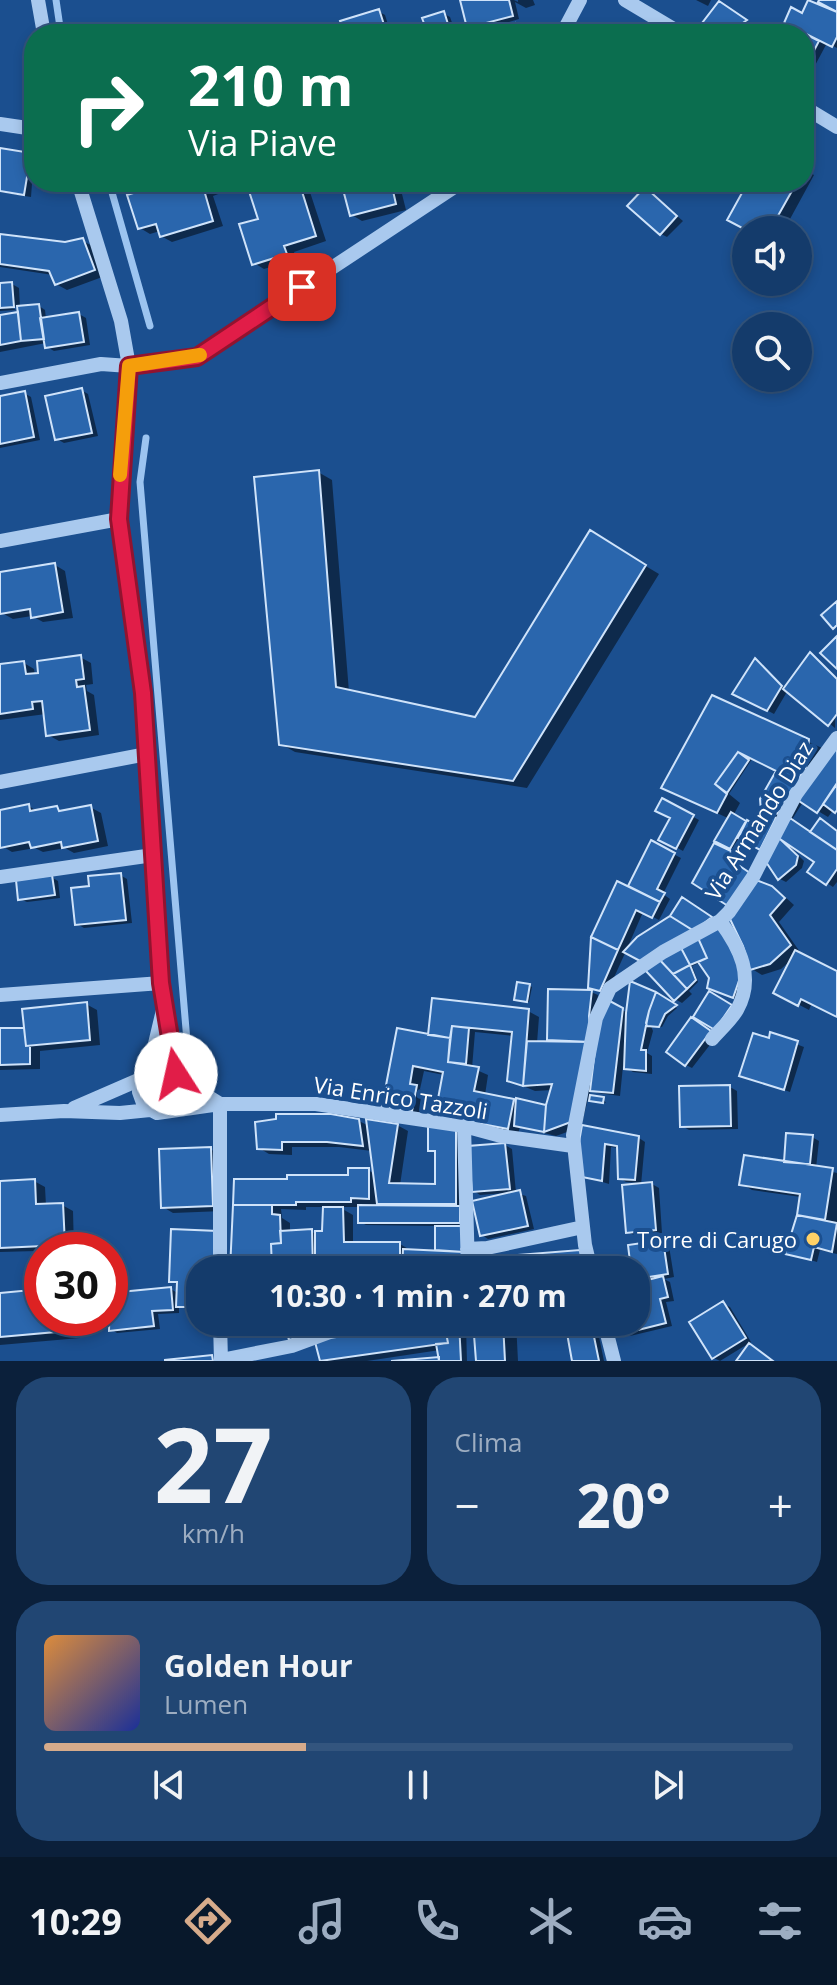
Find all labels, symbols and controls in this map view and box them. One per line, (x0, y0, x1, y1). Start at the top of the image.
text: 210 m (188, 46, 354, 122)
icon: right (56, 56, 160, 160)
text: Via Piave (188, 118, 337, 167)
map controls (732, 216, 812, 392)
button: sound (732, 216, 812, 296)
pin (268, 253, 336, 321)
icon: arrive (280, 265, 324, 309)
button: search (732, 312, 812, 392)
street label: Via Armando Diaz (697, 735, 819, 905)
position arrow (134, 1032, 218, 1116)
street label: Via Enrico Tazzoli (312, 1068, 490, 1126)
place label: Torre di Carugo (637, 1224, 797, 1254)
marker: Torre di Carugo (804, 1230, 822, 1248)
speed limit sign: 30 (24, 1232, 128, 1336)
text: 10:30 · 1 min · 270 m (269, 1275, 567, 1316)
text: 27 (154, 1392, 273, 1533)
text: Clima (455, 1424, 523, 1460)
text: 20° (577, 1464, 671, 1546)
text: − (455, 1475, 480, 1535)
text: + (768, 1475, 793, 1535)
text: km/h (182, 1515, 245, 1551)
text: Golden Hour (164, 1645, 353, 1686)
text: Lumen (164, 1686, 248, 1722)
icon: previous (147, 1763, 191, 1807)
icon: pause (396, 1763, 440, 1807)
icon: next (646, 1763, 690, 1807)
icon: directions (180, 1893, 236, 1949)
icon: music (294, 1893, 350, 1949)
icon: phone (409, 1893, 465, 1949)
icon: climate (523, 1893, 579, 1949)
icon: car (637, 1893, 693, 1949)
icon: filters (752, 1893, 808, 1949)
text: 10:29 (29, 1897, 122, 1946)

